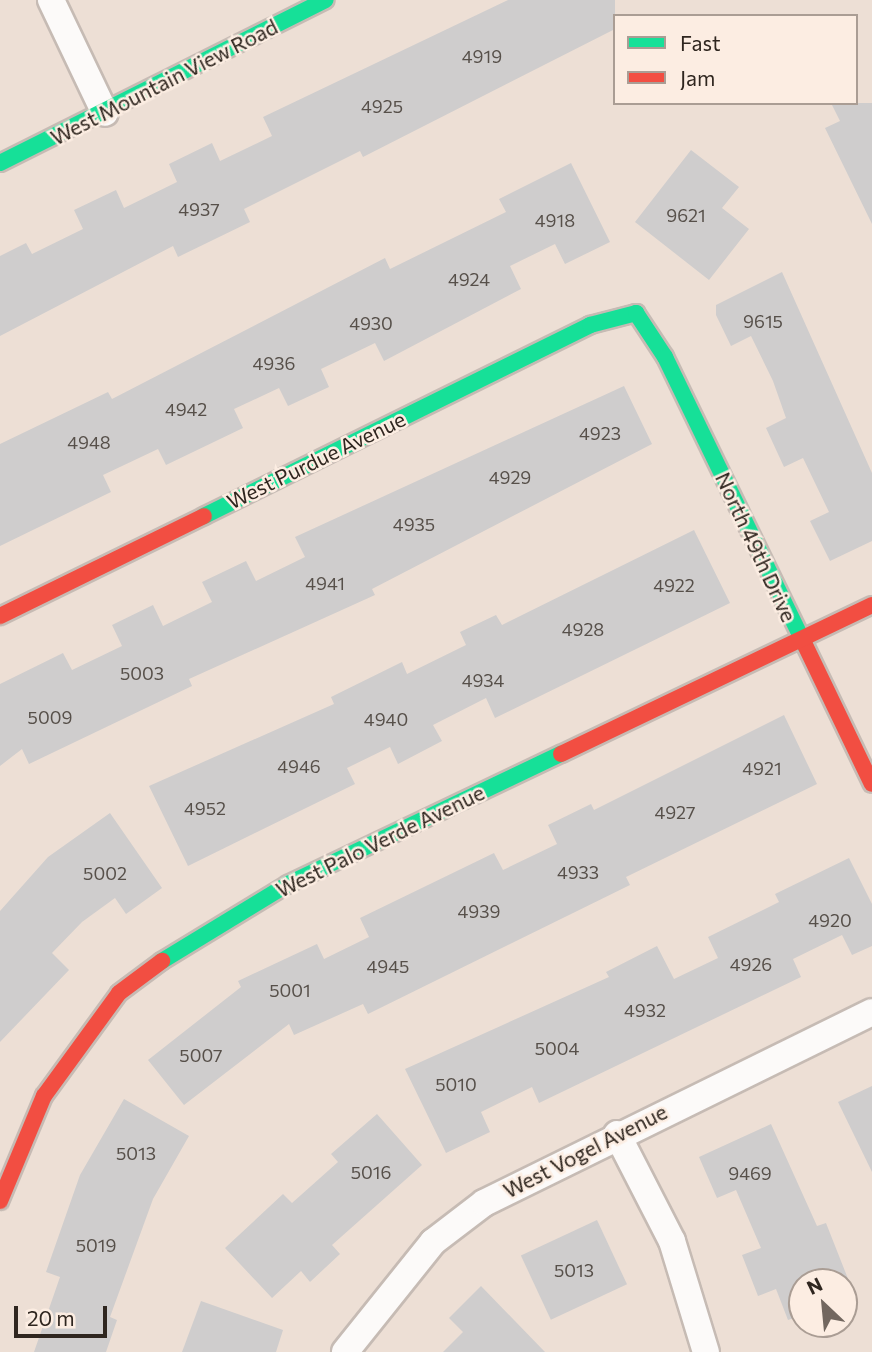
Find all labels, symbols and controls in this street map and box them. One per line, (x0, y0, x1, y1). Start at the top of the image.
street label: West Mountain View Road (46, 14, 282, 150)
legend (613, 14, 858, 105)
text: Fast (680, 30, 721, 55)
house number: 4919 (462, 45, 502, 67)
text: Jam (680, 65, 715, 90)
house number: 4925 (361, 95, 403, 117)
house number: 4937 (178, 198, 220, 220)
house number: 9621 (666, 204, 706, 226)
house number: 4918 (535, 209, 575, 231)
house number: 4924 (448, 268, 490, 290)
house number: 9615 (743, 310, 783, 332)
house number: 4930 (349, 312, 393, 334)
house number: 4936 (253, 352, 295, 374)
house number: 4942 (165, 398, 207, 420)
street label: West Purdue Avenue (223, 406, 409, 514)
house number: 4923 (579, 422, 621, 444)
house number: 4948 (67, 431, 111, 453)
house number: 4929 (489, 466, 531, 488)
street label: North 49th Drive (710, 468, 802, 626)
house number: 4935 (393, 513, 435, 535)
house number: 4941 (305, 572, 345, 594)
house number: 4922 (653, 574, 695, 596)
house number: 4928 (562, 618, 604, 640)
house number: 5003 (120, 662, 164, 684)
house number: 4934 (462, 669, 504, 691)
house number: 5009 (28, 706, 72, 728)
house number: 4940 (364, 708, 408, 730)
house number: 4946 (277, 755, 321, 777)
house number: 4921 (742, 757, 782, 779)
street label: West Palo Verde Avenue (272, 780, 488, 902)
house number: 4952 (184, 797, 226, 819)
house number: 4927 (654, 801, 696, 823)
house number: 4933 (557, 861, 599, 883)
house number: 5002 (83, 862, 127, 884)
house number: 4939 (458, 900, 500, 922)
house number: 4920 (808, 909, 852, 931)
house number: 4926 (730, 953, 772, 975)
house number: 4945 (367, 955, 409, 977)
house number: 5001 (269, 979, 311, 1001)
house number: 4932 (624, 999, 666, 1021)
house number: 5004 (535, 1037, 579, 1059)
house number: 5007 (179, 1044, 223, 1066)
house number: 5010 (435, 1073, 477, 1095)
street label: West Vogel Avenue (499, 1099, 671, 1203)
house number: 5013 (116, 1142, 156, 1164)
house number: 5016 (351, 1161, 391, 1183)
house number: 9469 (728, 1162, 772, 1184)
house number: 5019 (76, 1234, 116, 1256)
house number: 5013 (554, 1259, 594, 1281)
north arrow (788, 1268, 858, 1338)
text: N (803, 1272, 826, 1299)
scale bar (18, 1292, 110, 1336)
text: 20 m (27, 1305, 75, 1330)

